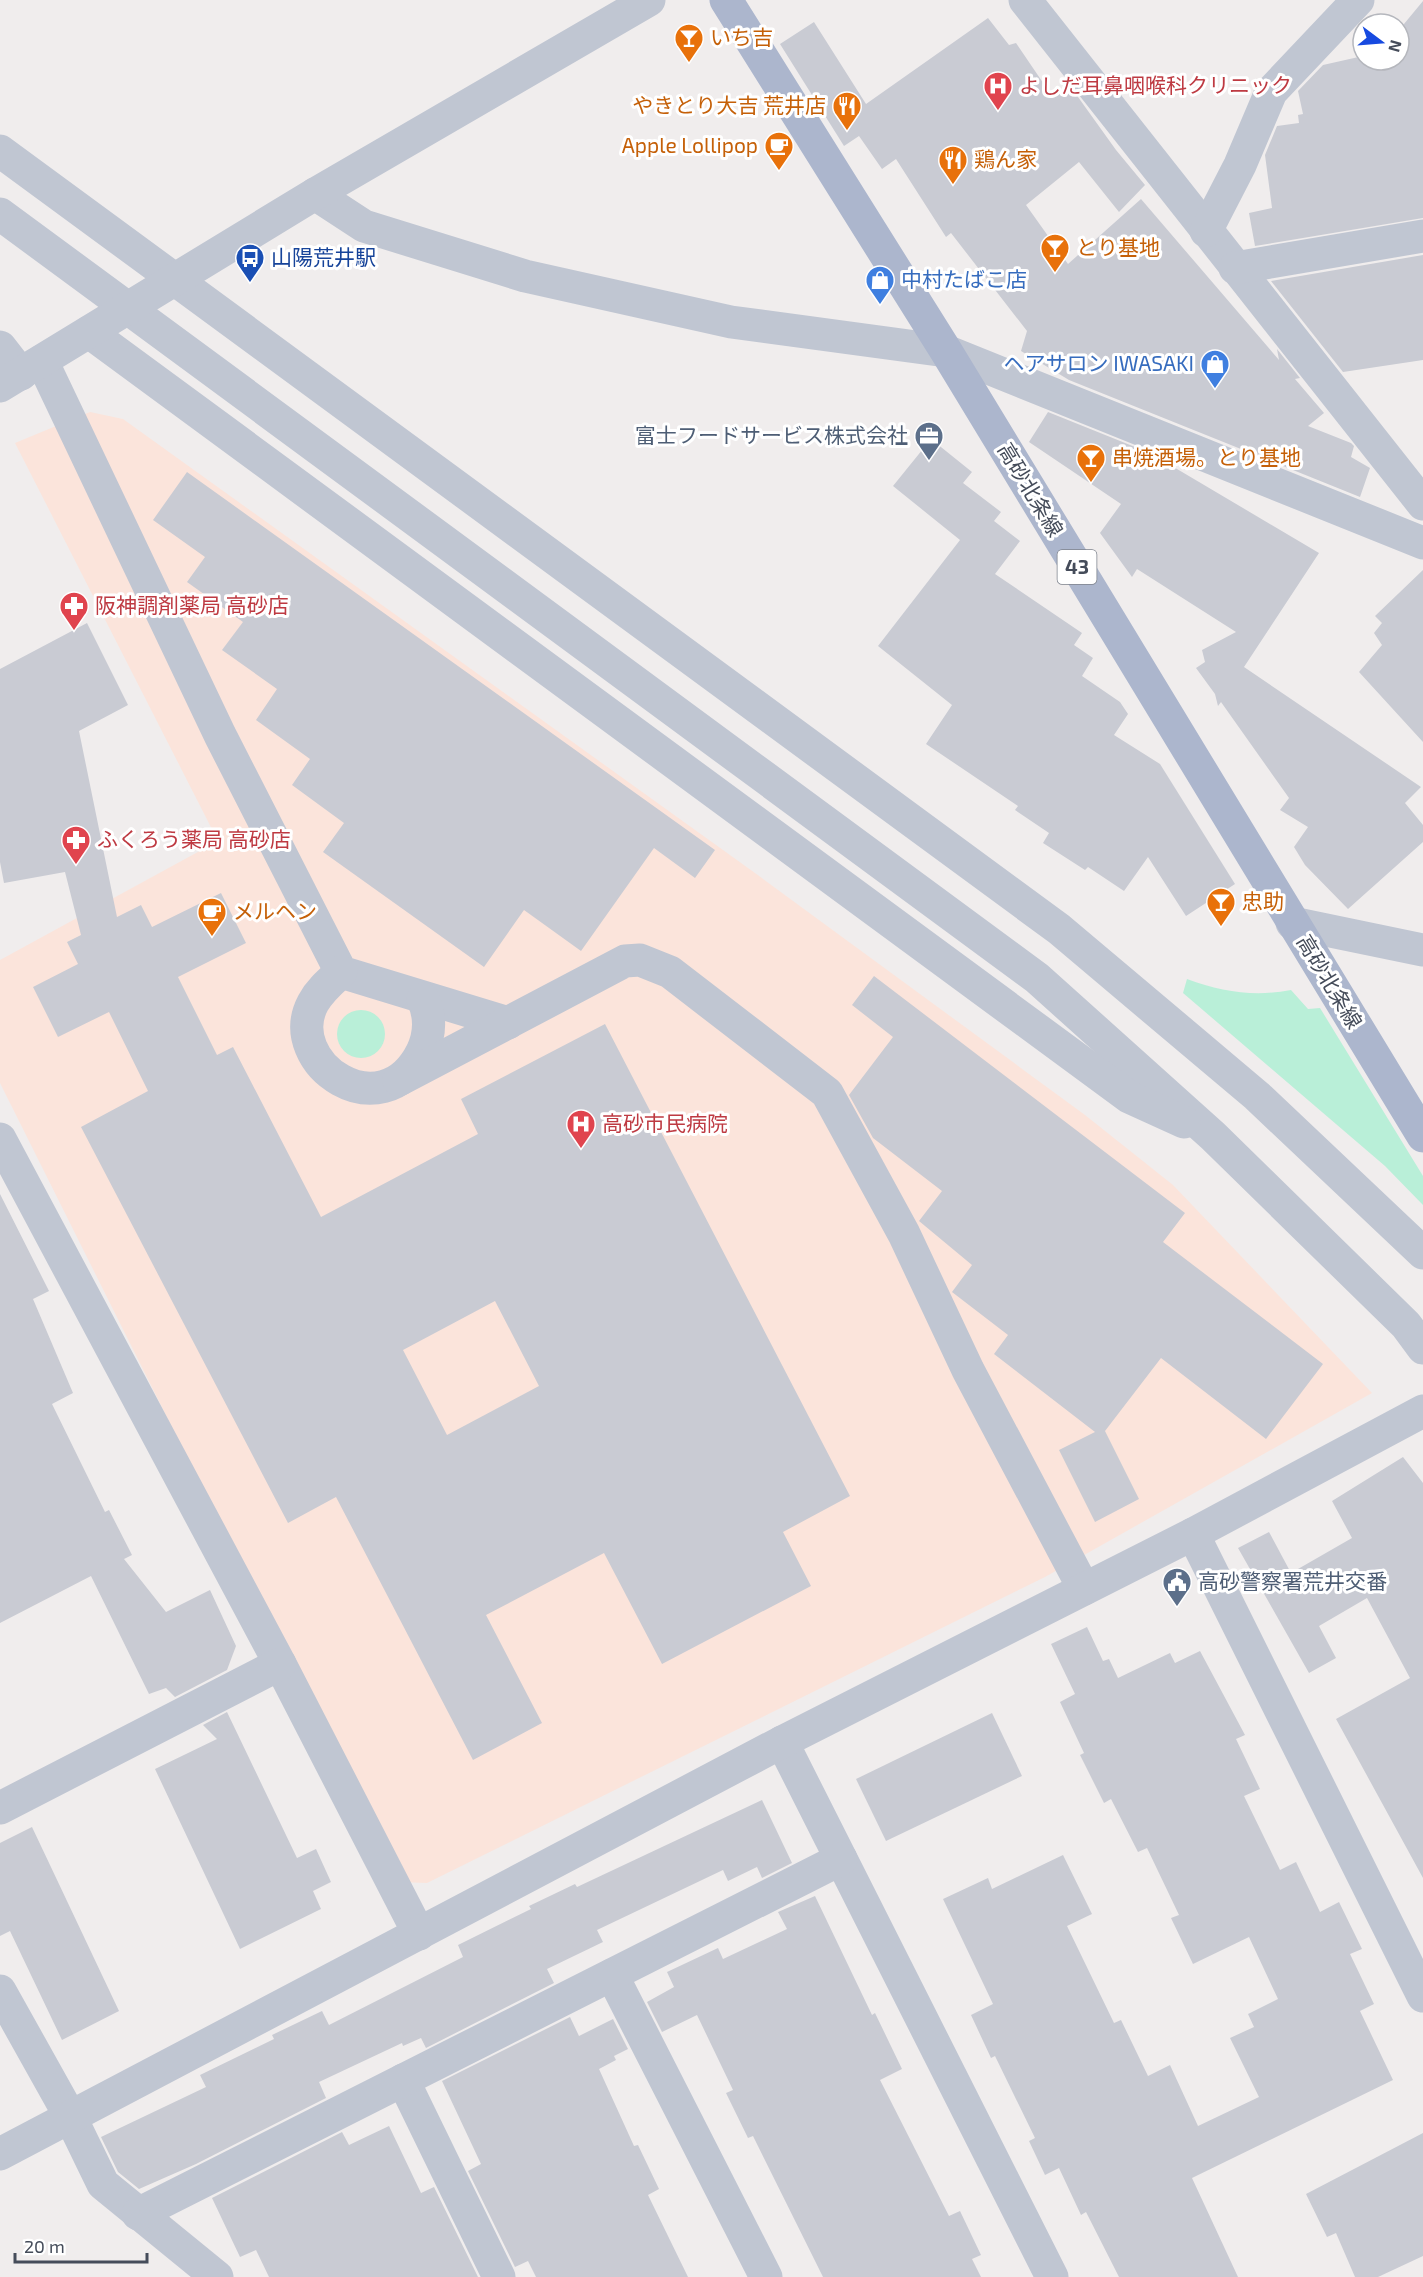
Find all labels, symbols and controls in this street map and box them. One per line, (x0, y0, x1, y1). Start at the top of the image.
north arrow (1351, 12, 1411, 72)
bar icon: いち吉 (673, 22, 705, 64)
place label: いち吉 (710, 24, 773, 49)
text: N (1385, 38, 1407, 54)
hospital icon: よしだ耳鼻咽喉科クリニック (982, 70, 1014, 112)
place label: よしだ耳鼻咽喉科クリニック (1019, 72, 1292, 97)
restaurant icon: やきとり大吉 荒井店 (831, 90, 863, 132)
place label: やきとり大吉 荒井店 (632, 92, 826, 117)
cafe icon: Apple Lollipop (763, 130, 795, 172)
place label: Apple Lollipop (622, 132, 758, 157)
restaurant icon: 鶏ん家 (937, 144, 969, 186)
place label: 鶏ん家 (974, 146, 1037, 171)
bar icon: とり基地 (1039, 232, 1071, 274)
place label: とり基地 (1076, 234, 1160, 259)
bus stop icon: 山陽荒井駅 (234, 242, 266, 284)
place label: 山陽荒井駅 (271, 244, 376, 269)
shop icon: 中村たばこ店 (864, 264, 896, 306)
place label: 中村たばこ店 (901, 266, 1027, 291)
shop icon: ヘアサロン IWASAKI (1199, 348, 1231, 390)
place label: ヘアサロン IWASAKI (1004, 350, 1194, 375)
office icon: 富士フードサービス株式会社 (913, 420, 945, 462)
place label: 富士フードサービス株式会社 (635, 422, 908, 447)
street label: 高砂北条線 (994, 438, 1069, 541)
bar icon: 串焼酒場。とり基地 (1075, 442, 1107, 484)
place label: 串焼酒場。とり基地 (1112, 444, 1301, 469)
road number: 43 (1058, 550, 1096, 584)
pharmacy icon: 阪神調剤薬局 高砂店 (58, 590, 90, 632)
place label: 阪神調剤薬局 高砂店 (95, 592, 289, 617)
pharmacy icon: ふくろう薬局 高砂店 (60, 824, 92, 866)
place label: ふくろう薬局 高砂店 (97, 826, 291, 851)
bar icon: 忠助 (1205, 886, 1237, 928)
place label: 忠助 (1242, 888, 1284, 913)
cafe icon: メルヘン (196, 896, 228, 938)
place label: メルヘン (233, 898, 317, 923)
street label: 高砂北条線 (1293, 930, 1368, 1033)
hospital icon: 高砂市民病院 (565, 1108, 597, 1150)
place label: 高砂市民病院 (602, 1110, 728, 1135)
public building icon: 高砂警察署荒井交番 (1161, 1566, 1193, 1608)
place label: 高砂警察署荒井交番 (1198, 1568, 1387, 1593)
scale bar (15, 2226, 147, 2264)
text: 20 m (24, 2235, 65, 2257)

